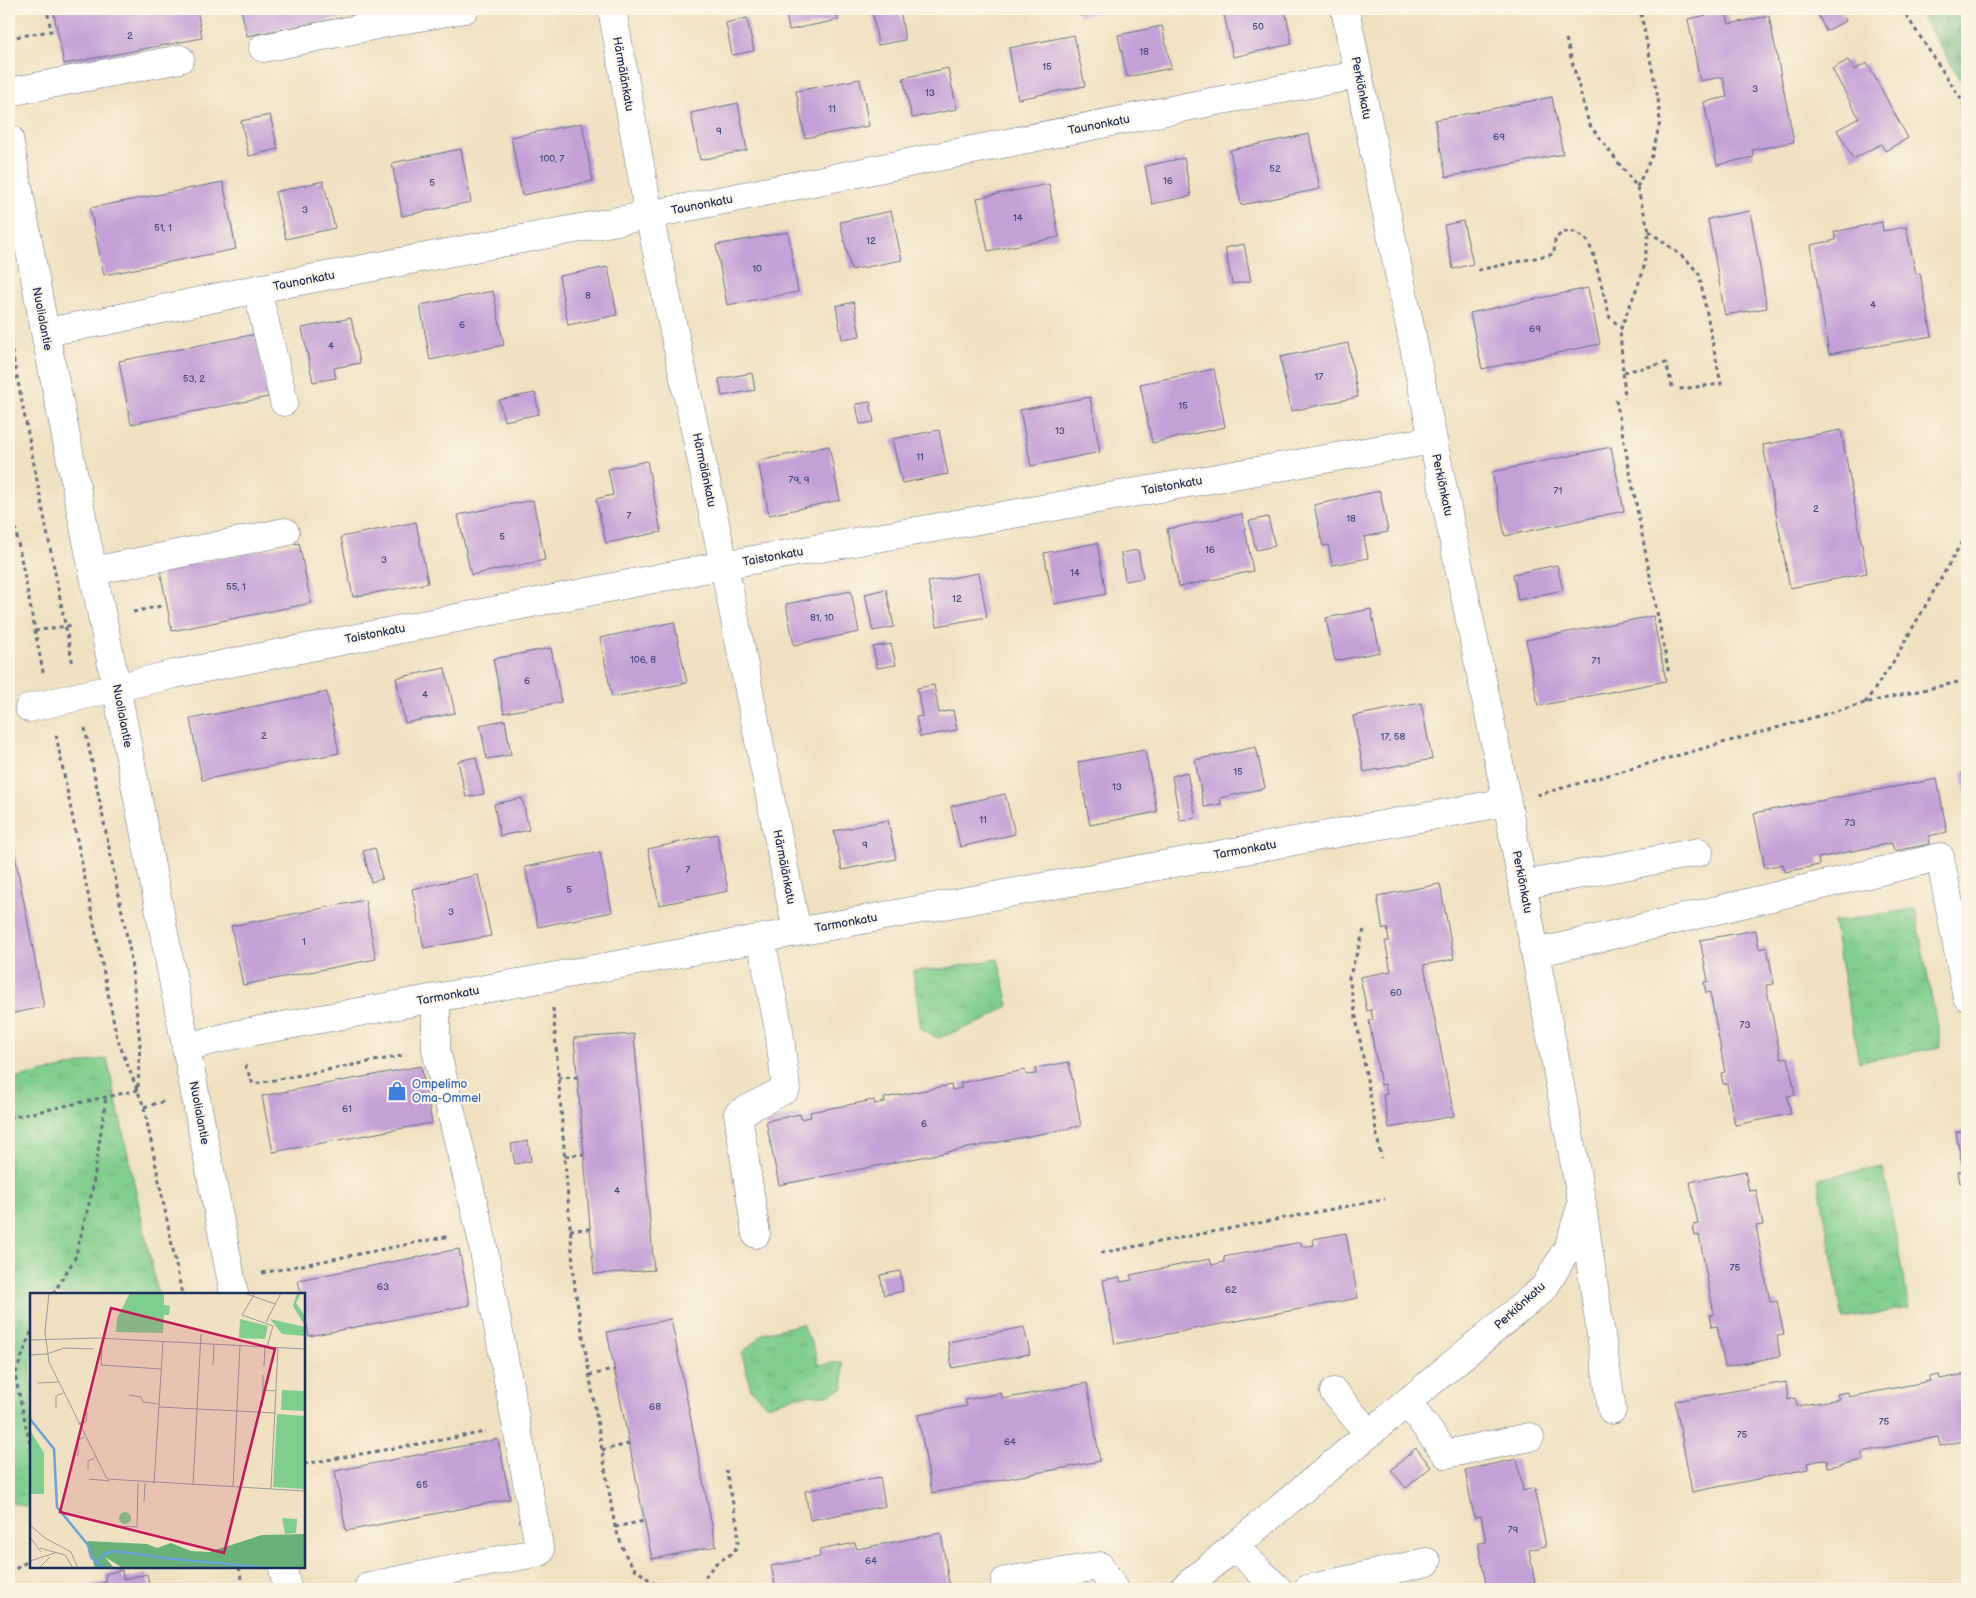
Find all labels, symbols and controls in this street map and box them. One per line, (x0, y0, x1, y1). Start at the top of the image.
house number: 50 (1252, 21, 1264, 33)
house number: 2 (127, 30, 133, 42)
street label: Härmälänkatu (609, 35, 637, 113)
house number: 18 (1139, 46, 1149, 58)
street label: Perkiönkatu (1348, 55, 1374, 121)
house number: 15 (1042, 61, 1052, 73)
house number: 3 (1752, 83, 1758, 95)
house number: 13 (925, 87, 935, 99)
house number: 11 (828, 103, 836, 115)
street label: Taunonkatu (1067, 112, 1131, 138)
house number: 9 (716, 125, 722, 137)
house number: 69 (1493, 131, 1505, 143)
house number: 100, 7 (540, 153, 564, 165)
house number: 52 (1269, 163, 1281, 175)
house number: 16 (1163, 175, 1173, 187)
house number: 5 (429, 177, 435, 189)
street label: Taunonkatu (670, 192, 734, 218)
house number: 3 (302, 204, 308, 216)
house number: 14 (1013, 212, 1023, 224)
house number: 51, 1 (154, 222, 172, 234)
house number: 12 (866, 235, 876, 247)
house number: 10 (752, 263, 762, 275)
street label: Taunonkatu (272, 268, 336, 294)
street label: Nuolialantie (28, 286, 56, 352)
house number: 8 (585, 290, 591, 302)
house number: 4 (1870, 299, 1876, 311)
house number: 6 (459, 319, 465, 331)
house number: 69 (1529, 323, 1541, 335)
house number: 4 (328, 340, 334, 352)
house number: 17 (1315, 371, 1323, 383)
house number: 53, 2 (183, 373, 205, 385)
house number: 15 (1178, 400, 1188, 412)
house number: 13 (1055, 425, 1065, 437)
street label: Härmälänkatu (689, 431, 719, 509)
house number: 11 (916, 451, 924, 463)
street label: Perkiönkatu (1428, 452, 1456, 518)
street label: Taistonkatu (1141, 473, 1203, 499)
house number: 79, 9 (789, 474, 810, 486)
house number: 71 (1554, 485, 1563, 497)
house number: 2 (1813, 503, 1819, 515)
house number: 7 (627, 510, 632, 522)
house number: 18 (1346, 513, 1356, 525)
house number: 5 (499, 531, 505, 543)
street label: Taistonkatu (742, 544, 804, 570)
house number: 16 (1205, 544, 1215, 556)
house number: 3 (381, 554, 387, 566)
house number: 14 (1070, 567, 1080, 579)
house number: 55, 1 (226, 581, 246, 593)
house number: 12 (952, 593, 962, 605)
house number: 81, 10 (810, 612, 834, 624)
street label: Taistonkatu (344, 621, 406, 647)
house number: 106, 8 (630, 654, 656, 666)
house number: 71 (1592, 655, 1601, 667)
house number: 6 (524, 675, 530, 687)
street label: Nuolialantie (108, 683, 136, 749)
house number: 4 (422, 689, 428, 701)
house number: 2 (261, 730, 267, 742)
house number: 17, 58 (1381, 731, 1406, 743)
house number: 15 (1233, 766, 1243, 778)
house number: 13 (1112, 781, 1122, 793)
house number: 11 (979, 814, 987, 826)
house number: 73 (1844, 817, 1856, 829)
street label: Härmälänkatu (769, 828, 799, 906)
street label: Tarmonkatu (1212, 837, 1278, 863)
house number: 9 (862, 839, 868, 851)
street label: Perkiönkatu (1509, 849, 1535, 915)
house number: 7 (686, 864, 691, 876)
house number: 5 (566, 884, 572, 896)
house number: 3 (448, 906, 454, 918)
street label: Tarmonkatu (813, 910, 879, 936)
house number: 1 (302, 936, 306, 948)
street label: Tarmonkatu (415, 983, 481, 1009)
house number: 60 (1390, 987, 1402, 999)
house number: 73 (1739, 1019, 1751, 1031)
place label: Ompelimo Oma-Ommel (412, 1077, 481, 1106)
street label: Nuolialantie (185, 1080, 213, 1146)
shop icon: Ompelimo Oma-Ommel (386, 1080, 408, 1102)
house number: 61 (342, 1103, 352, 1115)
house number: 6 (921, 1118, 927, 1130)
house number: 4 (614, 1185, 620, 1197)
house number: 75 (1730, 1262, 1741, 1274)
street label: Perkiönkatu (1491, 1279, 1549, 1333)
house number: 63 (377, 1281, 389, 1293)
house number: 62 (1225, 1284, 1237, 1296)
inset map (30, 1293, 305, 1568)
house number: 68 (649, 1401, 661, 1413)
house number: 75 (1879, 1416, 1890, 1428)
house number: 75 (1737, 1429, 1748, 1441)
house number: 64 (1004, 1436, 1016, 1448)
house number: 65 (416, 1479, 428, 1491)
house number: 79 (1508, 1524, 1519, 1536)
house number: 64 (865, 1555, 877, 1567)

